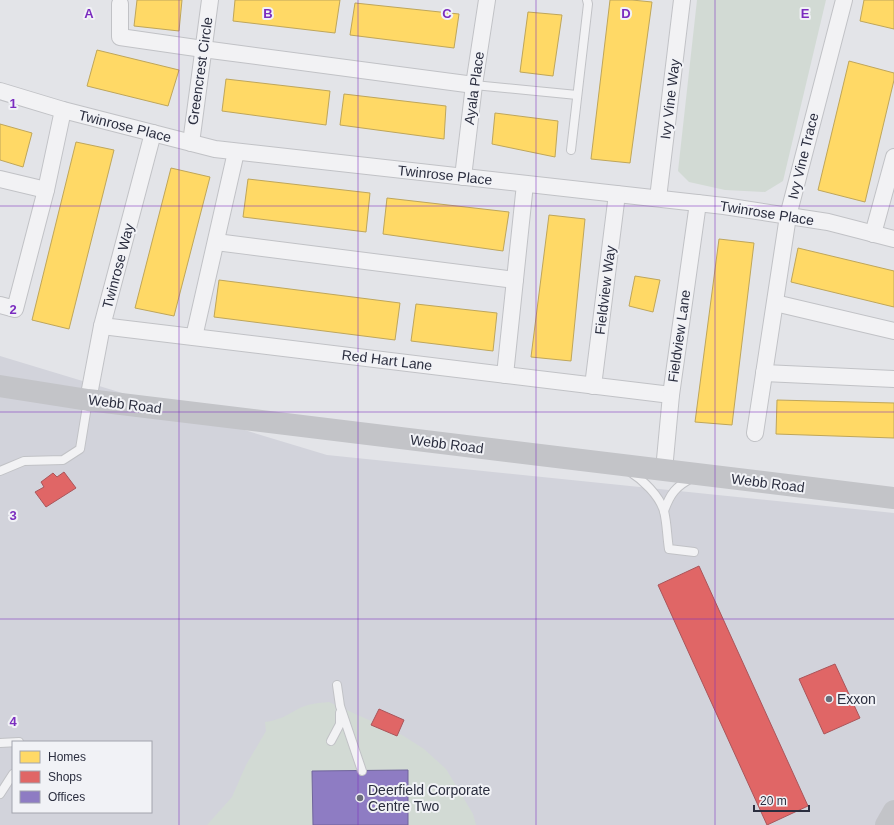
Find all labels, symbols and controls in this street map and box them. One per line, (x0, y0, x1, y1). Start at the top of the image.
text: A (84, 6, 94, 21)
text: B (263, 6, 273, 21)
text: C (442, 6, 452, 21)
text: D (621, 6, 631, 21)
text: E (801, 6, 810, 21)
street label: Greencrest Circle (184, 16, 216, 126)
street label: Ayala Place (461, 50, 487, 126)
street label: Ivy Vine Way (657, 58, 683, 140)
text: 1 (9, 96, 17, 111)
street label: Twinrose Place (77, 107, 173, 145)
street label: Ivy Vine Trace (785, 111, 822, 201)
street label: Twinrose Place (397, 162, 493, 188)
street label: Twinrose Place (719, 198, 815, 228)
street label: Twinrose Way (99, 222, 137, 310)
street label: Fieldview Way (592, 244, 618, 336)
street label: Fieldview Lane (665, 288, 693, 383)
text: 2 (9, 302, 17, 317)
street label: Red Hart Lane (341, 347, 433, 374)
street label: Webb Road (87, 392, 163, 416)
street label: Webb Road (409, 432, 485, 456)
street label: Webb Road (730, 471, 806, 495)
text: 3 (9, 508, 17, 523)
place label: Exxon (837, 691, 876, 707)
marker: Exxon (824, 694, 834, 704)
text: 4 (9, 714, 17, 729)
legend (12, 741, 152, 813)
text: Homes (48, 750, 86, 764)
text: Shops (48, 770, 82, 784)
place label: Deerfield Corporate Centre Two (368, 782, 490, 814)
scale bar (754, 787, 809, 813)
text: Offices (48, 790, 85, 804)
marker: Deerfield Corporate Centre Two (355, 793, 365, 803)
text: 20 m (760, 794, 787, 808)

